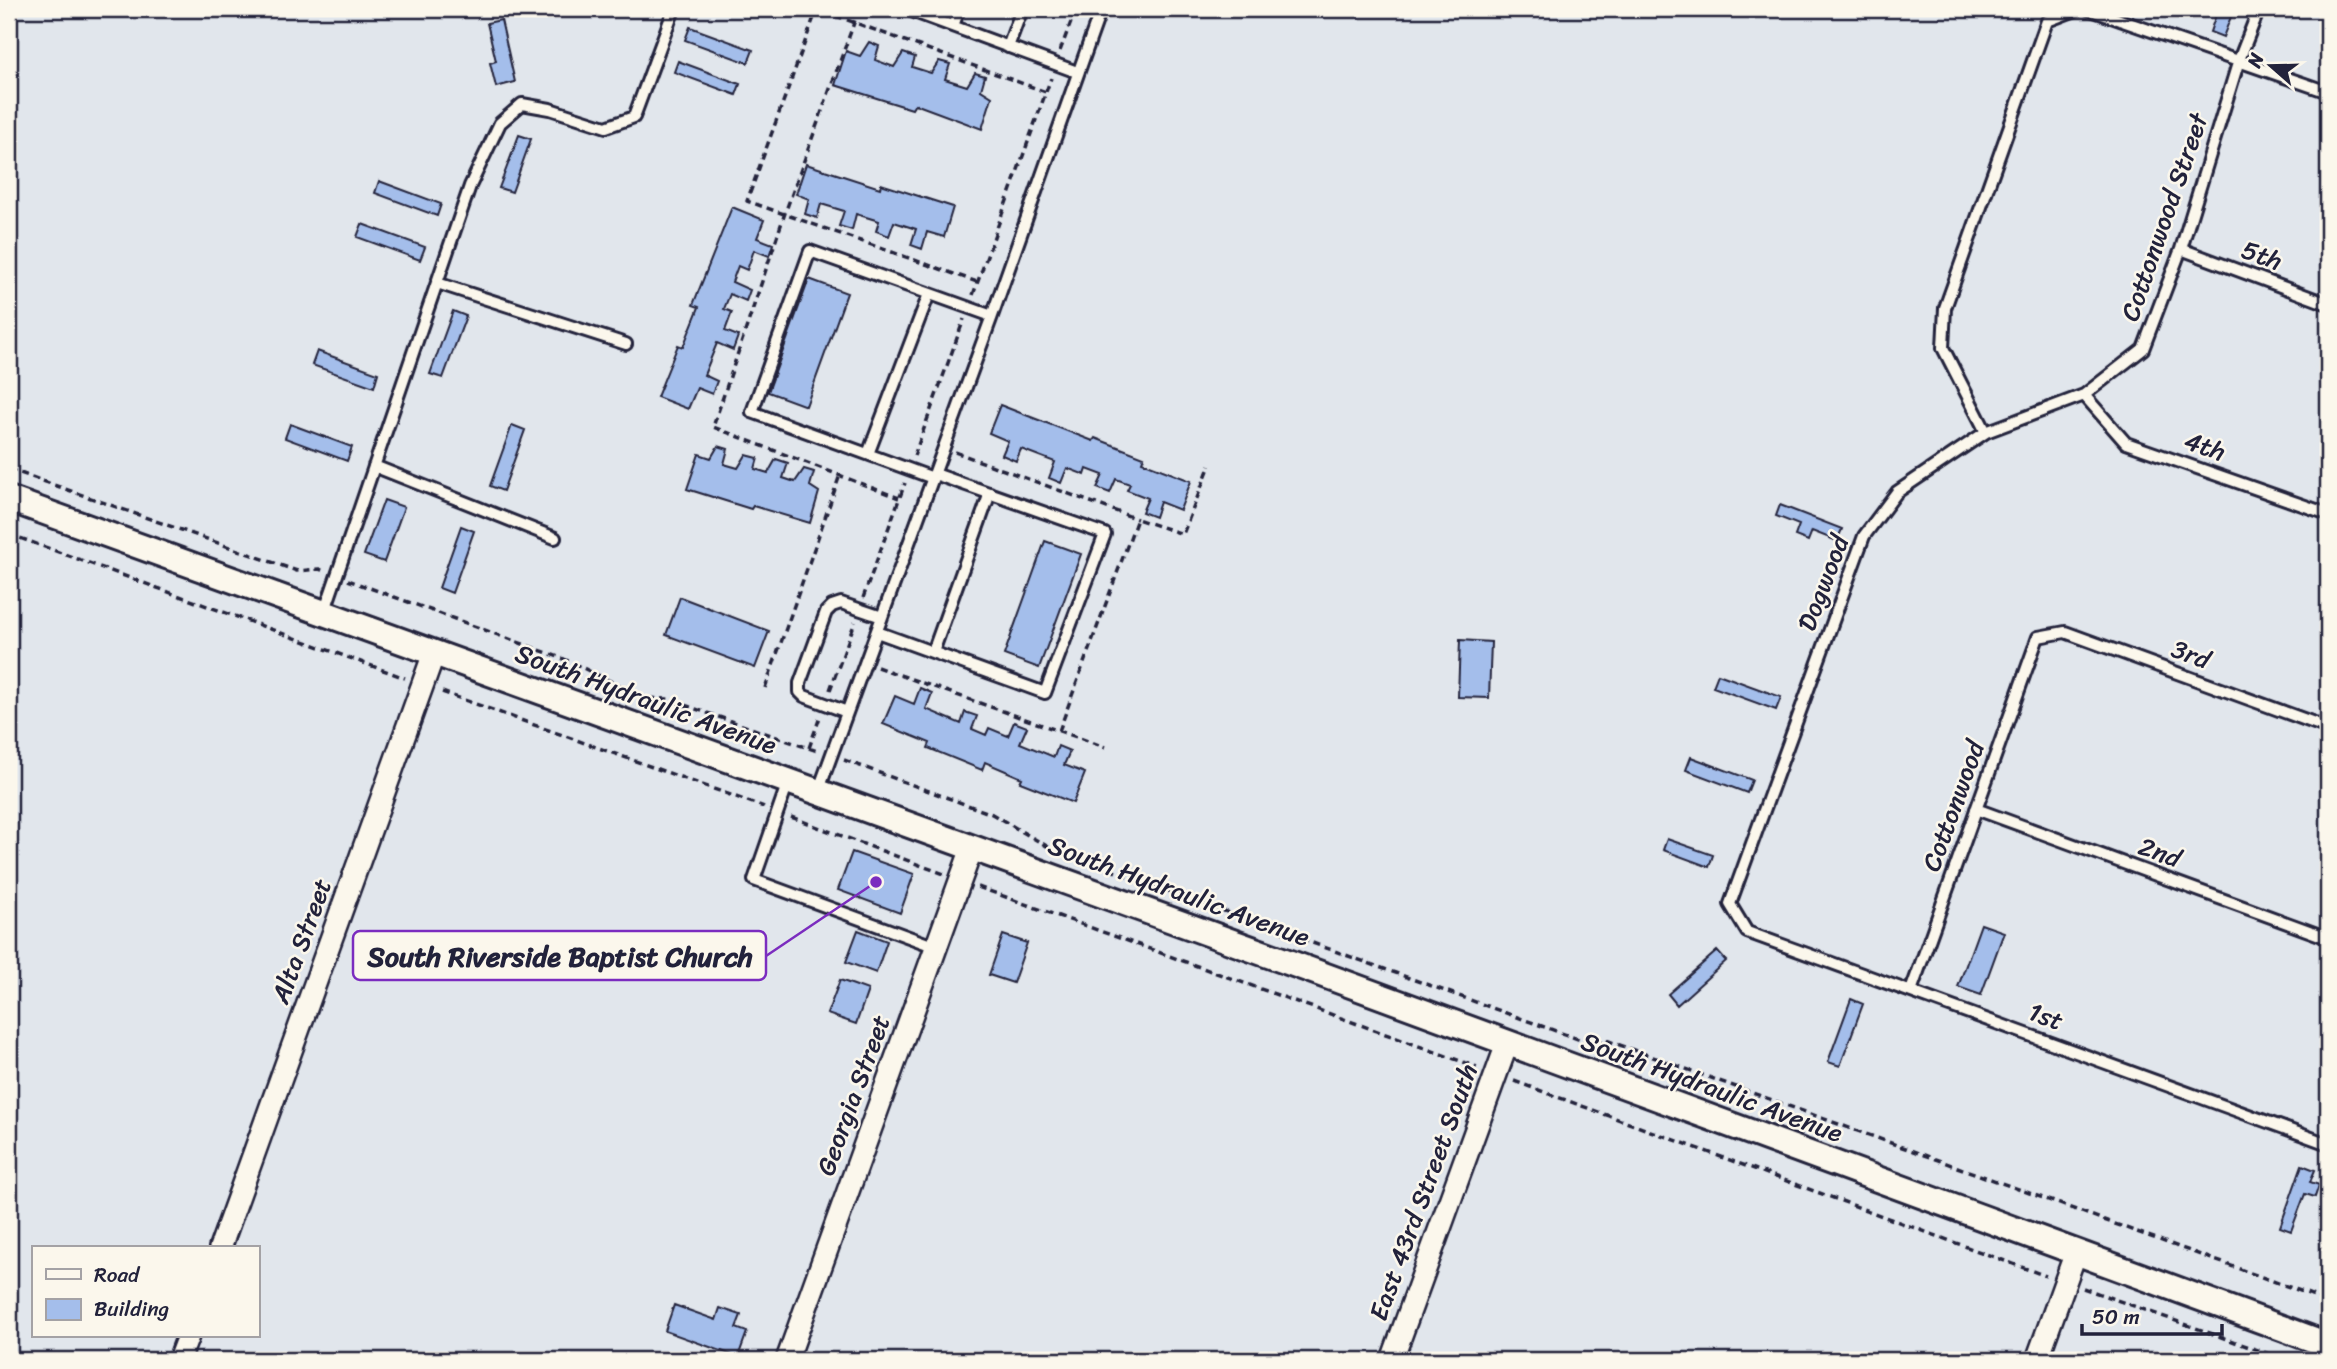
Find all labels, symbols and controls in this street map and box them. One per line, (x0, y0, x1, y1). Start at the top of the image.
north arrow (2236, 32, 2306, 102)
text: N (2237, 48, 2274, 73)
street label: Cottonwood Street (2107, 105, 2222, 327)
street label: 5th (2235, 226, 2289, 284)
street label: 4th (2178, 418, 2232, 474)
street label: Dogwood (1784, 526, 1863, 638)
street label: 3rd (2165, 626, 2219, 683)
street label: South Hydraulic Avenue (509, 630, 784, 768)
street label: Cottonwood (1908, 732, 1999, 878)
street label: South Hydraulic Avenue (1042, 822, 1317, 960)
street label: 2nd (2132, 823, 2190, 882)
street label: Alta Street (257, 872, 345, 1011)
callout: South Riverside Baptist Church (353, 931, 766, 980)
text: South Riverside Baptist Church (366, 932, 753, 981)
street label: 1st (2022, 988, 2070, 1044)
street label: Georgia Street (803, 1008, 903, 1182)
street label: South Hydraulic Avenue (1575, 1018, 1850, 1156)
street label: East 43rd Street South (1355, 1057, 1491, 1327)
legend (32, 1246, 259, 1338)
text: Road (94, 1256, 141, 1294)
text: Building (94, 1290, 170, 1328)
scale bar (2082, 1292, 2222, 1336)
text: 50 m (2092, 1298, 2140, 1336)

